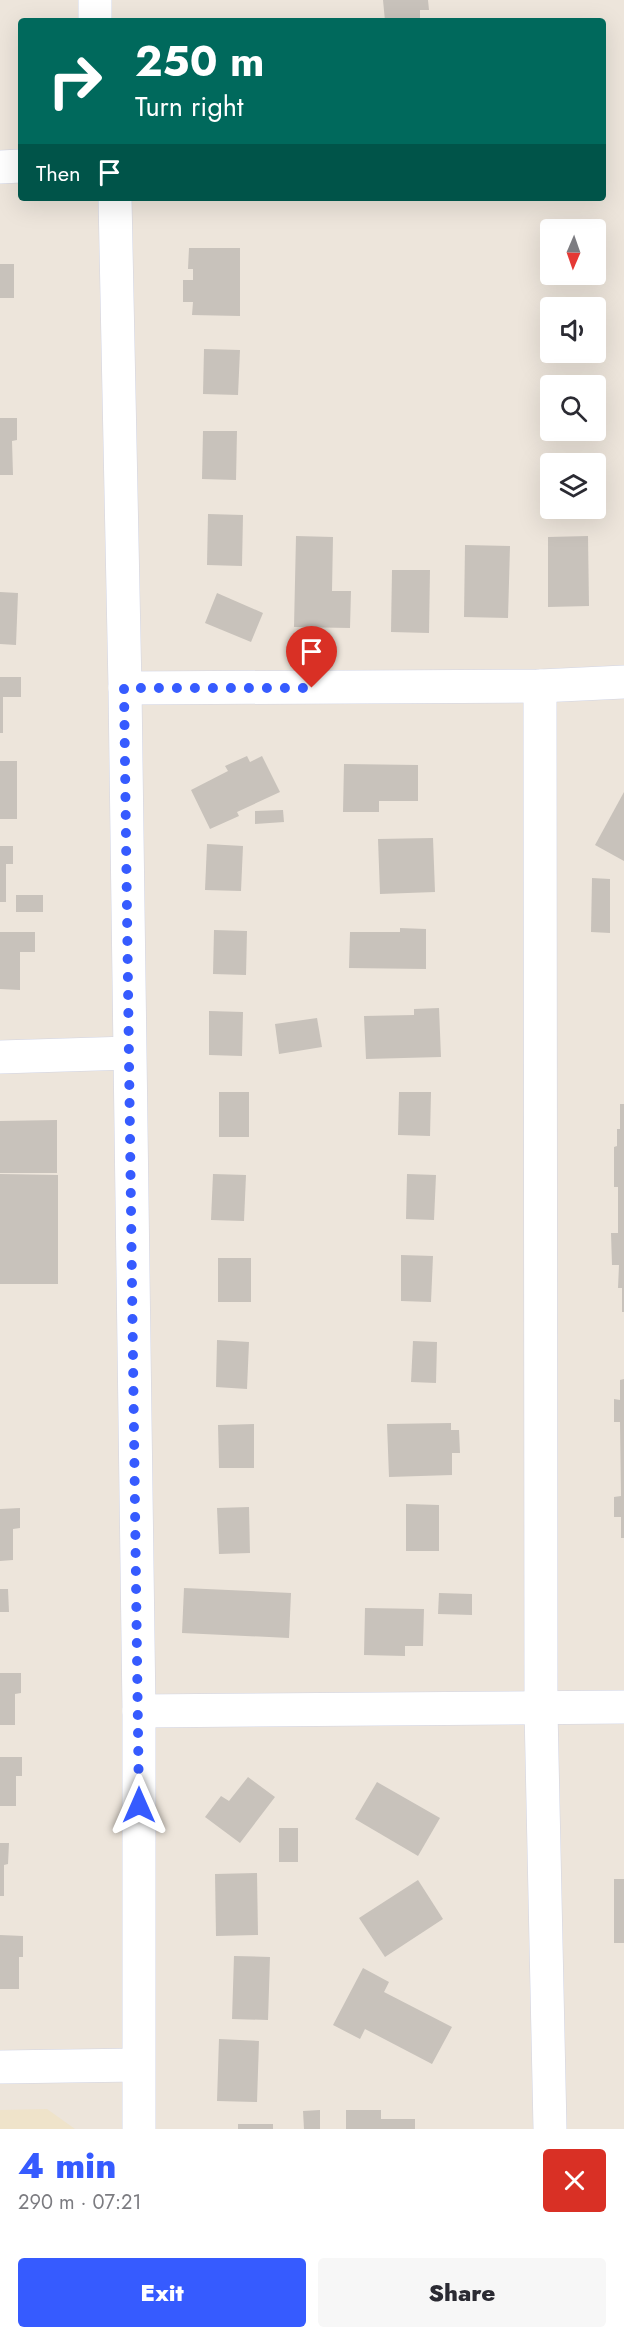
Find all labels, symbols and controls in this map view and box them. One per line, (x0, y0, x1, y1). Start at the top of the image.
text: 250 m (135, 31, 265, 92)
icon: right (36, 42, 114, 120)
text: Turn right (135, 87, 243, 126)
icon: arrive (93, 156, 126, 189)
text: Then (36, 157, 81, 189)
north arrow (540, 219, 606, 285)
map controls (540, 219, 606, 519)
button: sound (540, 297, 606, 363)
button: search (540, 375, 606, 441)
button: layers (540, 453, 606, 519)
pin (286, 626, 337, 688)
icon: arrive (295, 635, 328, 668)
position arrow (107, 1773, 171, 1837)
text: 4 min (18, 2139, 116, 2191)
button: close (543, 2149, 606, 2212)
text: 290 m · 07:21 (18, 2188, 141, 2217)
button: Exit (18, 2258, 306, 2327)
button: Share (318, 2258, 606, 2327)

